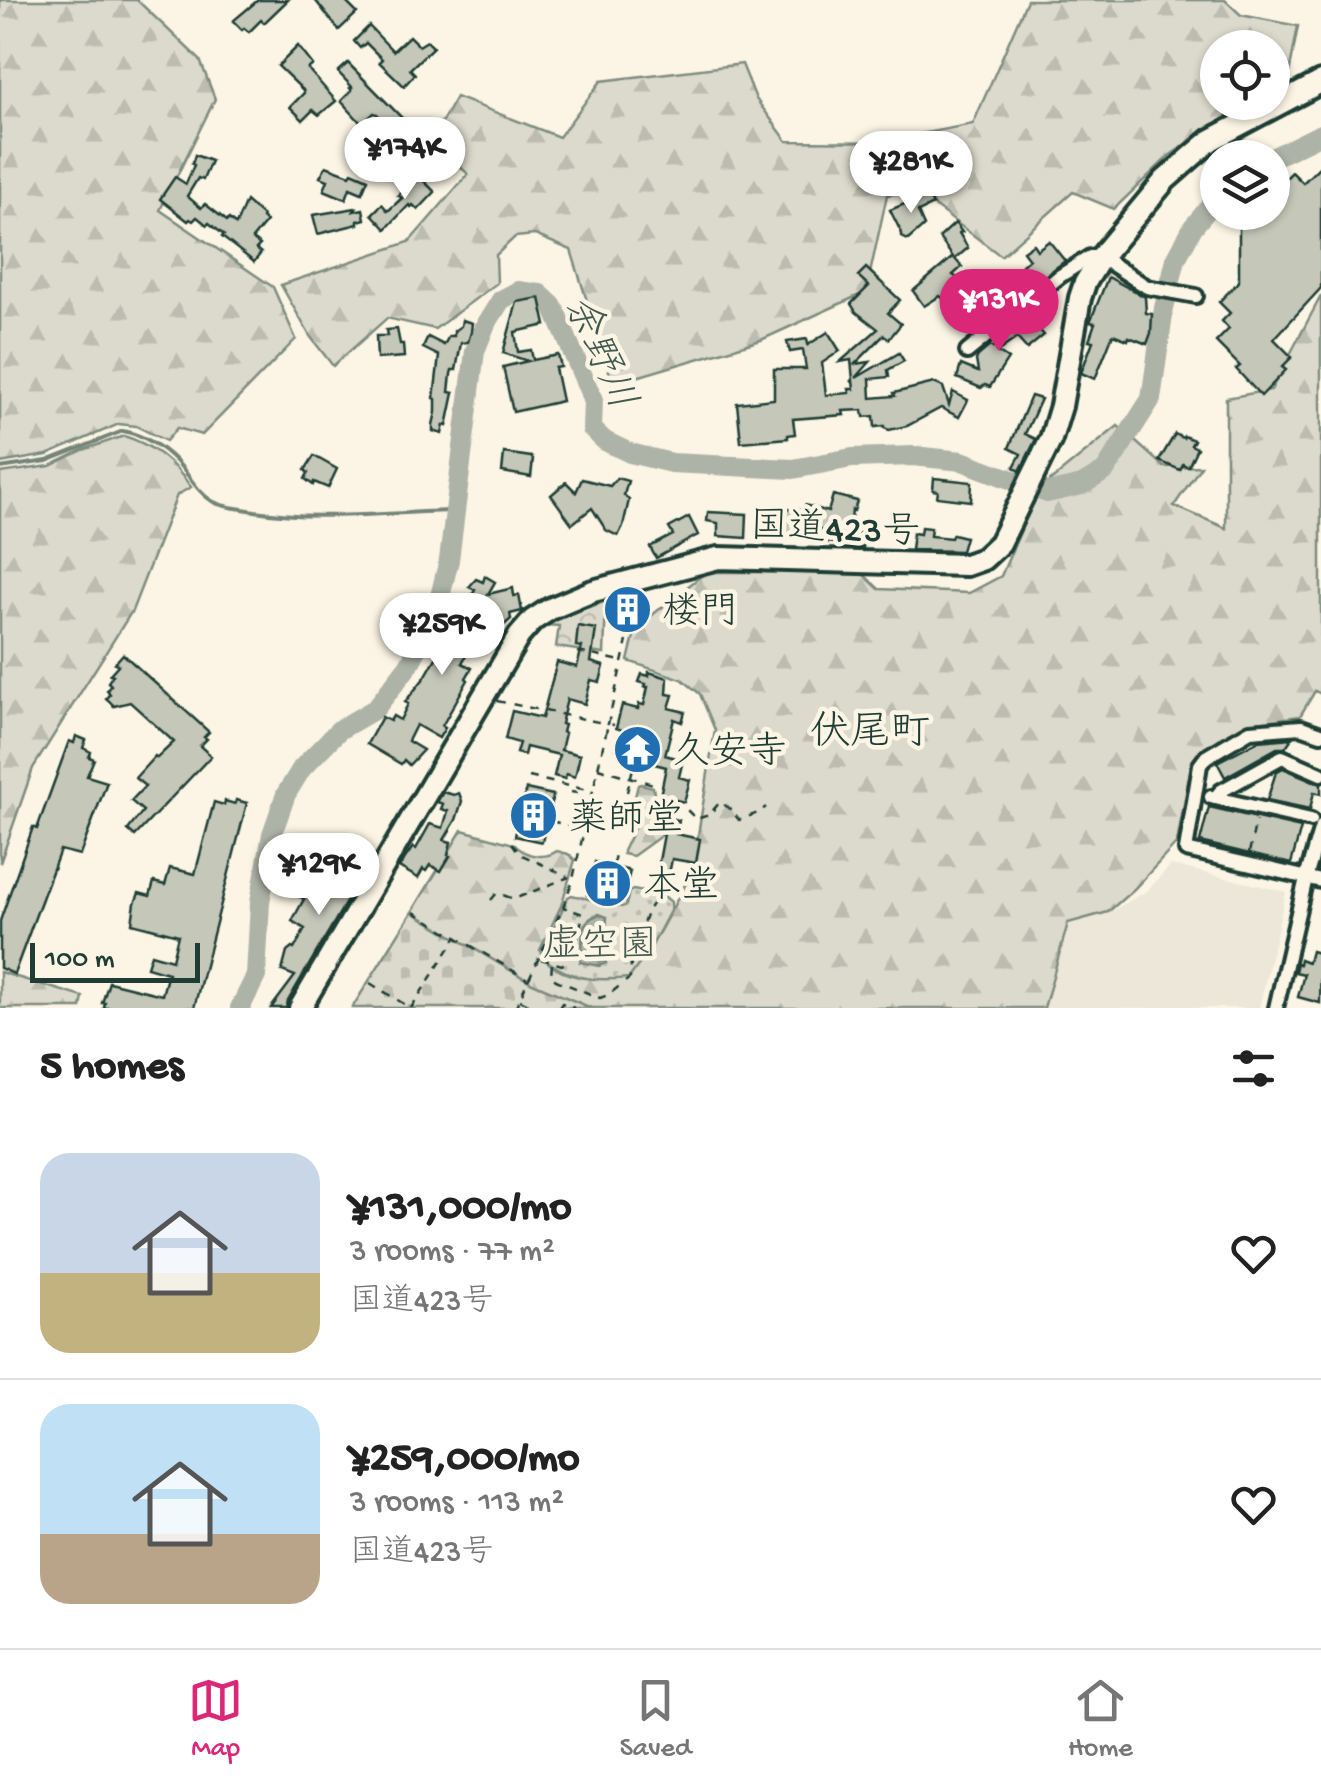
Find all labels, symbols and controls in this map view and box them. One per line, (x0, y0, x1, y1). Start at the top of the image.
map controls (1200, 30, 1290, 230)
button: locate (1200, 30, 1290, 120)
pin: ¥174K (335, 117, 475, 202)
text: ¥174K (366, 130, 444, 168)
pin: ¥281K (841, 131, 981, 216)
button: layers (1200, 140, 1290, 230)
text: ¥281K (872, 144, 950, 182)
pin: ¥131K (929, 269, 1069, 354)
text: ¥131K (962, 282, 1036, 320)
water label: 余野川 (551, 288, 645, 418)
street label: 国道423号 (749, 505, 921, 557)
building icon: 楼門 (601, 583, 653, 635)
place label: 楼門 (662, 592, 738, 637)
pin: ¥259K (372, 593, 512, 678)
text: ¥259K (401, 606, 483, 644)
district label: 伏尾町 (810, 710, 930, 759)
temple icon: 久安寺 (611, 723, 663, 775)
place label: 久安寺 (672, 731, 786, 777)
building icon: 薬師堂 (508, 790, 560, 842)
place label: 薬師堂 (569, 798, 683, 844)
pin: ¥129K (249, 833, 389, 918)
text: ¥129K (280, 846, 358, 884)
building icon: 本堂 (582, 857, 634, 909)
place label: 本堂 (643, 865, 719, 911)
park label: 虚空園 (543, 924, 657, 970)
scale bar (30, 938, 200, 983)
text: 100 m (45, 944, 115, 977)
icon: filters (1226, 1041, 1281, 1096)
text: 5 homes (40, 1044, 183, 1093)
text: ¥131,000/mo (350, 1185, 572, 1234)
icon: home (120, 1193, 240, 1313)
icon: heart (1226, 1226, 1281, 1281)
text: 3 rooms · 77 m² (350, 1234, 555, 1272)
text: 国道423号 (350, 1284, 493, 1322)
text: ¥259,000/mo (350, 1436, 580, 1485)
icon: home (120, 1444, 240, 1564)
icon: heart (1226, 1477, 1281, 1532)
text: 3 rooms · 113 m² (350, 1485, 564, 1523)
text: 国道423号 (350, 1535, 493, 1573)
tab: Map (188, 1673, 243, 1766)
tab: Saved (620, 1673, 691, 1766)
tab: Home (1068, 1673, 1133, 1766)

